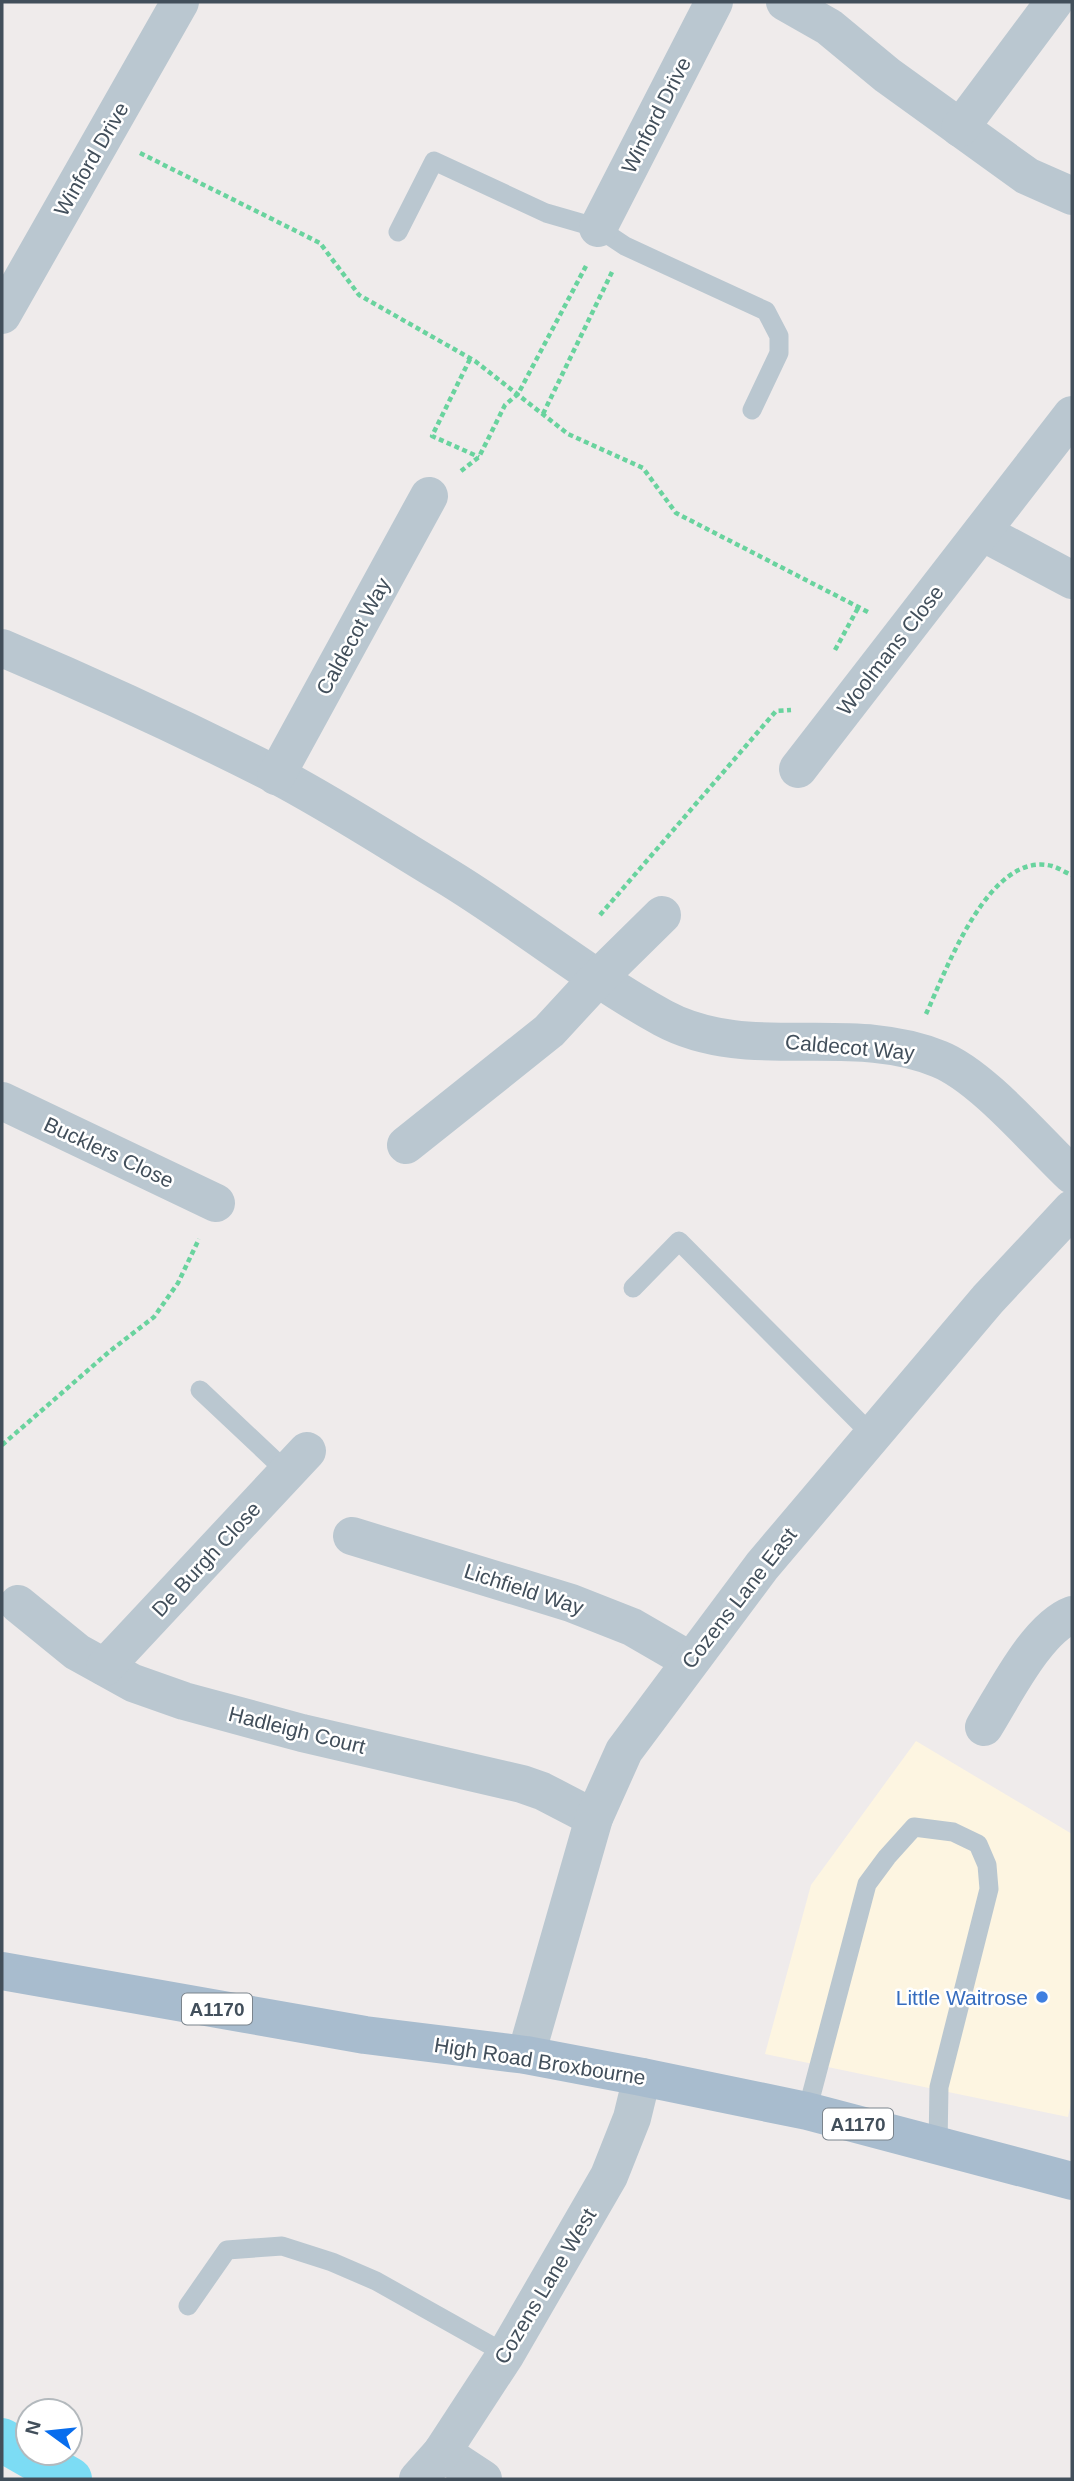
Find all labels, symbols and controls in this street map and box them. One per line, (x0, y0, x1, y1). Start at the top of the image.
street label: Winford Drive (617, 53, 695, 177)
street label: Winford Drive (49, 98, 133, 220)
street label: Caldecot Way (311, 573, 395, 698)
street label: Woolmans Close (832, 581, 948, 719)
street label: Caldecot Way (784, 1030, 916, 1064)
street label: Bucklers Close (41, 1112, 177, 1192)
street label: De Burgh Close (147, 1497, 265, 1621)
street label: Cozens Lane East (677, 1523, 801, 1673)
street label: Lichfield Way (461, 1559, 587, 1619)
street label: Hadleigh Court (226, 1702, 368, 1758)
place label: Little Waitrose (896, 1986, 1028, 2009)
marker: Little Waitrose (1034, 1989, 1050, 2005)
road number: A1170 (182, 1994, 252, 2024)
street label: High Road Broxbourne (433, 2033, 647, 2089)
road number: A1170 (823, 2108, 893, 2140)
street label: Cozens Lane West (490, 2204, 601, 2368)
north arrow (14, 2397, 84, 2467)
text: N (21, 2418, 45, 2437)

